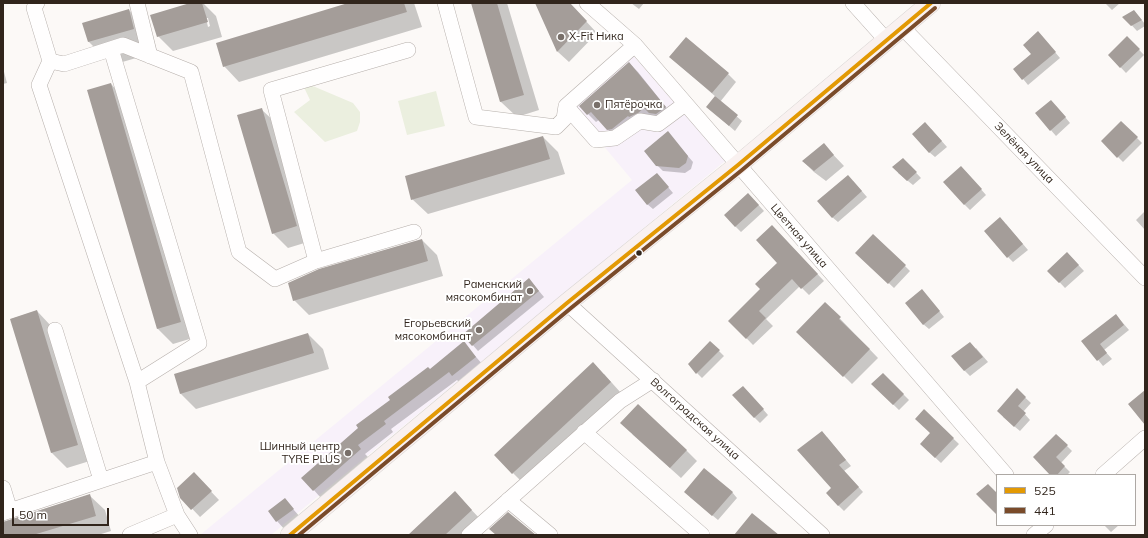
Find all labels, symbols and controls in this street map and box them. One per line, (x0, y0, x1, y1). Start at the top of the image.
place label: X-Fit Ника (569, 30, 624, 44)
marker: X-Fit Ника (556, 32, 566, 42)
place label: Пятёрочка (605, 98, 662, 112)
marker: Пятёрочка (592, 100, 602, 110)
street label: Зелёная улица (991, 120, 1057, 186)
street label: Цветная улица (768, 201, 830, 271)
unlabelled marker (634, 248, 644, 258)
place label: Раменский мясокомбинат (446, 278, 522, 304)
marker: Раменский мясокомбинат (525, 286, 535, 296)
place label: Егорьевский мясокомбинат (395, 317, 471, 343)
marker: Егорьевский мясокомбинат (474, 325, 484, 335)
street label: Волгоградская улица (648, 375, 742, 463)
place label: Шинный центр TYRE PLUS (260, 440, 340, 466)
marker: Шинный центр TYRE PLUS (343, 448, 353, 458)
legend (996, 474, 1136, 526)
text: 525 (1034, 483, 1056, 498)
scale bar (14, 500, 111, 526)
text: 441 (1034, 503, 1056, 518)
text: 50 m (19, 507, 47, 522)

